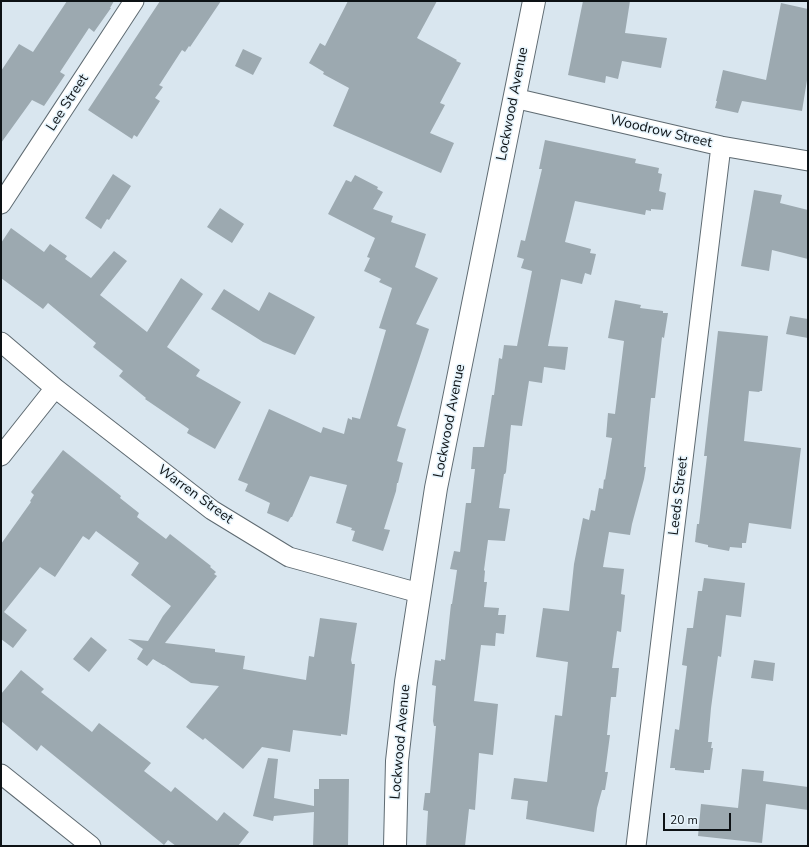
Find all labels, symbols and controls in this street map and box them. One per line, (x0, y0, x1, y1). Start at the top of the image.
street label: Lockwood Avenue (494, 46, 532, 162)
street label: Lee Street (43, 71, 93, 135)
street label: Woodrow Street (608, 112, 714, 152)
street label: Lockwood Avenue (431, 363, 469, 479)
street label: Leeds Street (666, 456, 692, 536)
street label: Warren Street (154, 462, 236, 528)
street label: Lockwood Avenue (388, 684, 414, 800)
scale bar (665, 805, 733, 831)
text: 20 m (670, 812, 698, 828)

